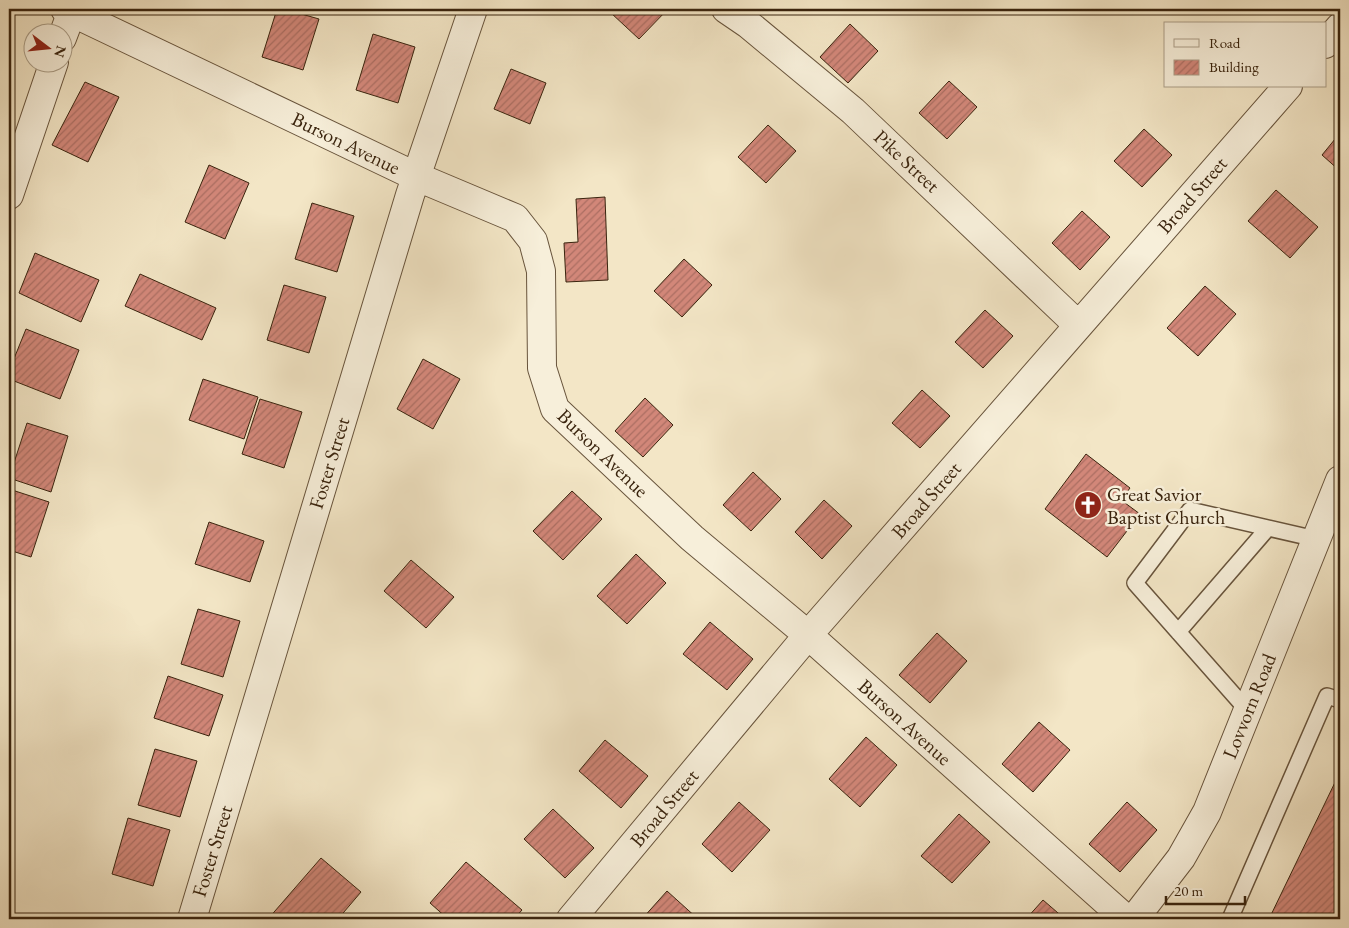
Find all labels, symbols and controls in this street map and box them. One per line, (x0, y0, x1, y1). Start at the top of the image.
north arrow (22, 22, 72, 72)
legend (1164, 22, 1326, 88)
text: Road (1209, 33, 1241, 52)
text: N (50, 44, 71, 60)
text: Building (1209, 57, 1259, 76)
street label: Burson Avenue (288, 106, 405, 180)
street label: Pike Street (868, 124, 946, 199)
street label: Broad Street (1151, 150, 1233, 239)
street label: Burson Avenue (552, 403, 654, 503)
street label: Foster Street (303, 413, 355, 512)
street label: Broad Street (885, 455, 967, 544)
place label: Great Savior Baptist Church (1107, 481, 1225, 530)
church icon: Great Savior Baptist Church (1073, 490, 1103, 520)
street label: Lovvorn Road (1216, 649, 1282, 762)
street label: Burson Avenue (853, 673, 957, 771)
street label: Broad Street (624, 763, 705, 852)
street label: Foster Street (186, 801, 238, 900)
scale bar (1166, 873, 1245, 905)
text: 20 m (1174, 881, 1203, 900)

